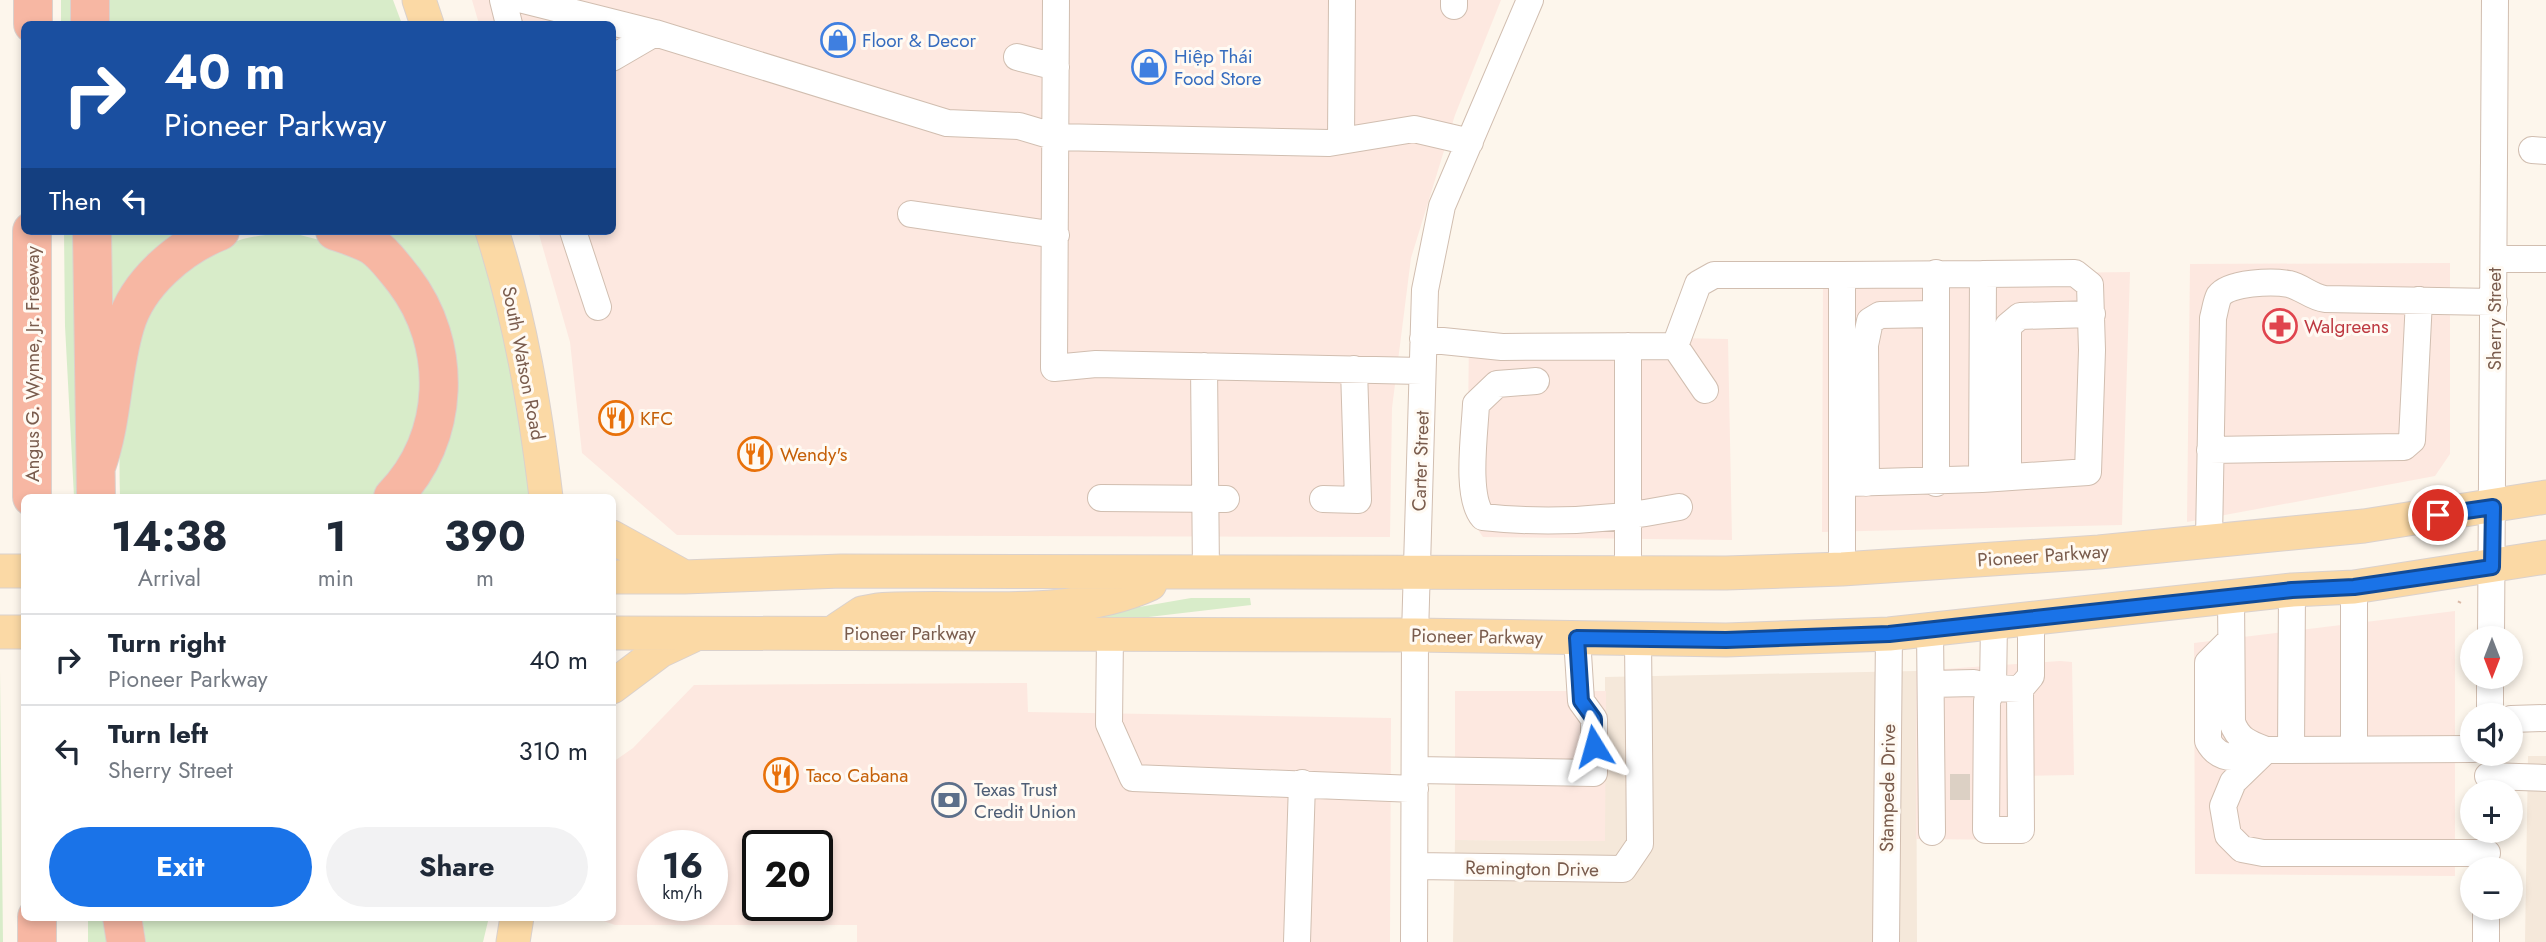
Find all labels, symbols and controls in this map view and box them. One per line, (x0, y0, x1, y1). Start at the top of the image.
shop icon: Floor & Decor (819, 21, 857, 59)
place label: Floor & Decor (862, 27, 977, 54)
text: 40 m (164, 37, 286, 107)
place label: Hiệp Thái Food Store (1174, 43, 1262, 92)
shop icon: Hiệp Thái Food Store (1130, 48, 1168, 86)
icon: right (49, 49, 140, 140)
text: Pioneer Parkway (164, 102, 386, 148)
text: Then (49, 182, 102, 220)
icon: left (116, 182, 154, 220)
street label: Angus G. Wynne, Jr. Freeway (19, 245, 46, 482)
street label: Sherry Street (2481, 267, 2508, 371)
street label: South Watson Road (495, 284, 552, 442)
pharmacy icon: Walgreens (2261, 307, 2299, 345)
place label: Walgreens (2304, 313, 2389, 340)
restaurant icon: KFC (597, 399, 635, 437)
place label: KFC (640, 405, 673, 432)
street label: Carter Street (1405, 410, 1436, 512)
restaurant icon: Wendy's (736, 435, 774, 473)
place label: Wendy's (780, 441, 848, 468)
pin (2408, 485, 2468, 545)
icon: arrive (2419, 496, 2457, 534)
text: 14:38 (111, 506, 228, 567)
text: 1 (325, 506, 347, 567)
text: 390 (444, 506, 526, 567)
street label: Pioneer Parkway (1976, 537, 2110, 574)
text: Arrival (138, 561, 201, 595)
text: min (318, 561, 354, 595)
text: m (476, 561, 494, 595)
street label: Pioneer Parkway (844, 620, 977, 647)
street label: Pioneer Parkway (1411, 622, 1544, 651)
text: Turn right (108, 624, 226, 662)
north arrow (2460, 626, 2524, 690)
map controls (2460, 626, 2523, 920)
icon: right (49, 641, 87, 679)
text: 40 m (529, 641, 588, 679)
text: Pioneer Parkway (108, 662, 268, 696)
button: sound (2460, 703, 2523, 766)
position arrow (1557, 709, 1631, 783)
text: Turn left (108, 715, 208, 753)
street label: Stampede Drive (1873, 724, 1902, 852)
icon: left (49, 732, 87, 770)
text: 310 m (518, 732, 588, 770)
text: Sherry Street (108, 753, 233, 787)
restaurant icon: Taco Cabana (762, 756, 800, 794)
place label: Taco Cabana (806, 762, 908, 789)
place label: Texas Trust Credit Union (974, 776, 1076, 825)
button: + (2460, 780, 2523, 843)
bank icon: Texas Trust Credit Union (930, 781, 968, 819)
button: Exit (49, 827, 312, 907)
button: Share (326, 827, 588, 907)
speed limit sign: 20 (742, 830, 833, 921)
text: 16 (662, 841, 703, 891)
street label: Remington Drive (1465, 854, 1599, 883)
button: − (2460, 857, 2523, 920)
text: km/h (662, 880, 703, 906)

